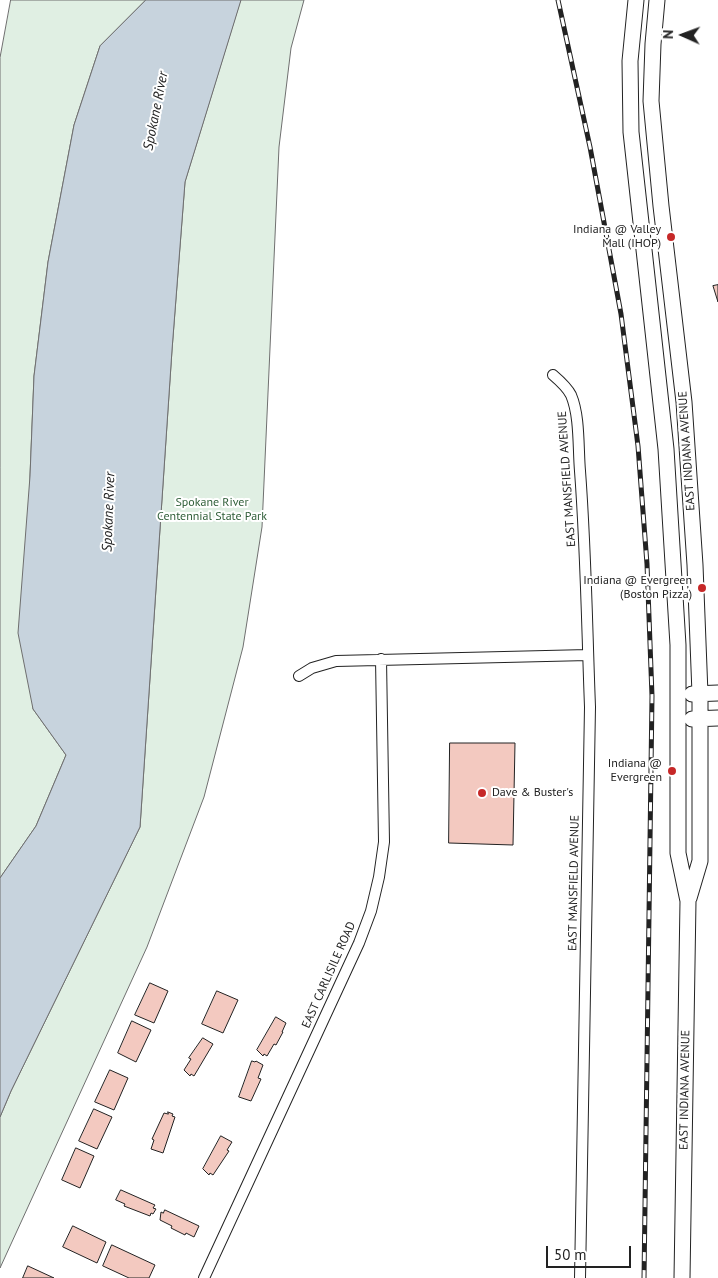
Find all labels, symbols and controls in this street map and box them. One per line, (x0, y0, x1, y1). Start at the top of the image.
north arrow (658, 10, 708, 60)
text: N (659, 30, 677, 39)
water label: Spokane River (140, 70, 172, 152)
place label: Indiana @ Valley Mall (IHOP) (573, 223, 661, 251)
marker: Indiana @ Valley Mall (IHOP) (665, 231, 677, 243)
street label: EAST INDIANA AVENUE (676, 391, 698, 511)
street label: EAST MANSFIELD AVENUE (555, 411, 579, 547)
water label: Spokane River (99, 472, 119, 552)
park label: Spokane River Centennial State Park (157, 496, 267, 524)
place label: Indiana @ Evergreen (Boston Pizza) (583, 574, 692, 602)
marker: Indiana @ Evergreen (Boston Pizza) (696, 582, 708, 594)
place label: Indiana @ Evergreen (608, 757, 662, 785)
marker: Indiana @ Evergreen (666, 765, 678, 777)
place label: Dave & Buster's (492, 786, 573, 800)
marker: Dave & Buster's (476, 787, 488, 799)
street label: EAST MANSFIELD AVENUE (566, 815, 582, 951)
street label: EAST CARLISILE ROAD (299, 919, 359, 1031)
street label: EAST INDIANA AVENUE (677, 1030, 693, 1150)
scale bar (548, 1236, 633, 1268)
text: 50 m (554, 1245, 587, 1264)

